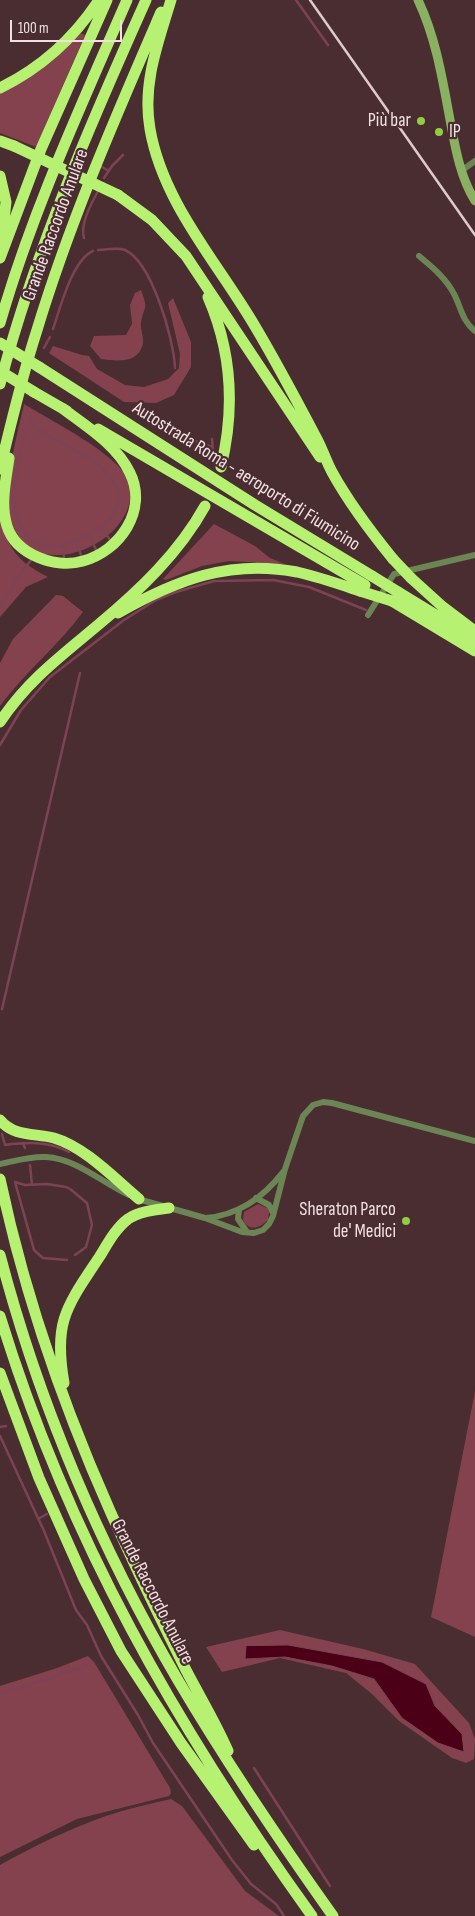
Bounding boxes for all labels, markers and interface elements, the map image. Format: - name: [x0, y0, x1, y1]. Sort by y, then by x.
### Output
- scale bar: [12, 10, 125, 42]
- text: 100 m: [18, 19, 49, 38]
- place label: Più bar: [368, 110, 411, 132]
- marker: Più bar: [415, 115, 427, 127]
- place label: IP: [449, 121, 461, 143]
- marker: IP: [433, 126, 445, 138]
- street label: Grande Raccordo Anulare: [18, 146, 94, 304]
- street label: Autostrada Roma - aeroporto di Fiumicino: [128, 397, 364, 557]
- place label: Sheraton Parco de' Medici: [299, 1199, 396, 1243]
- marker: Sheraton Parco de' Medici: [400, 1215, 412, 1227]
- street label: Grande Raccordo Anulare: [106, 1516, 198, 1668]

